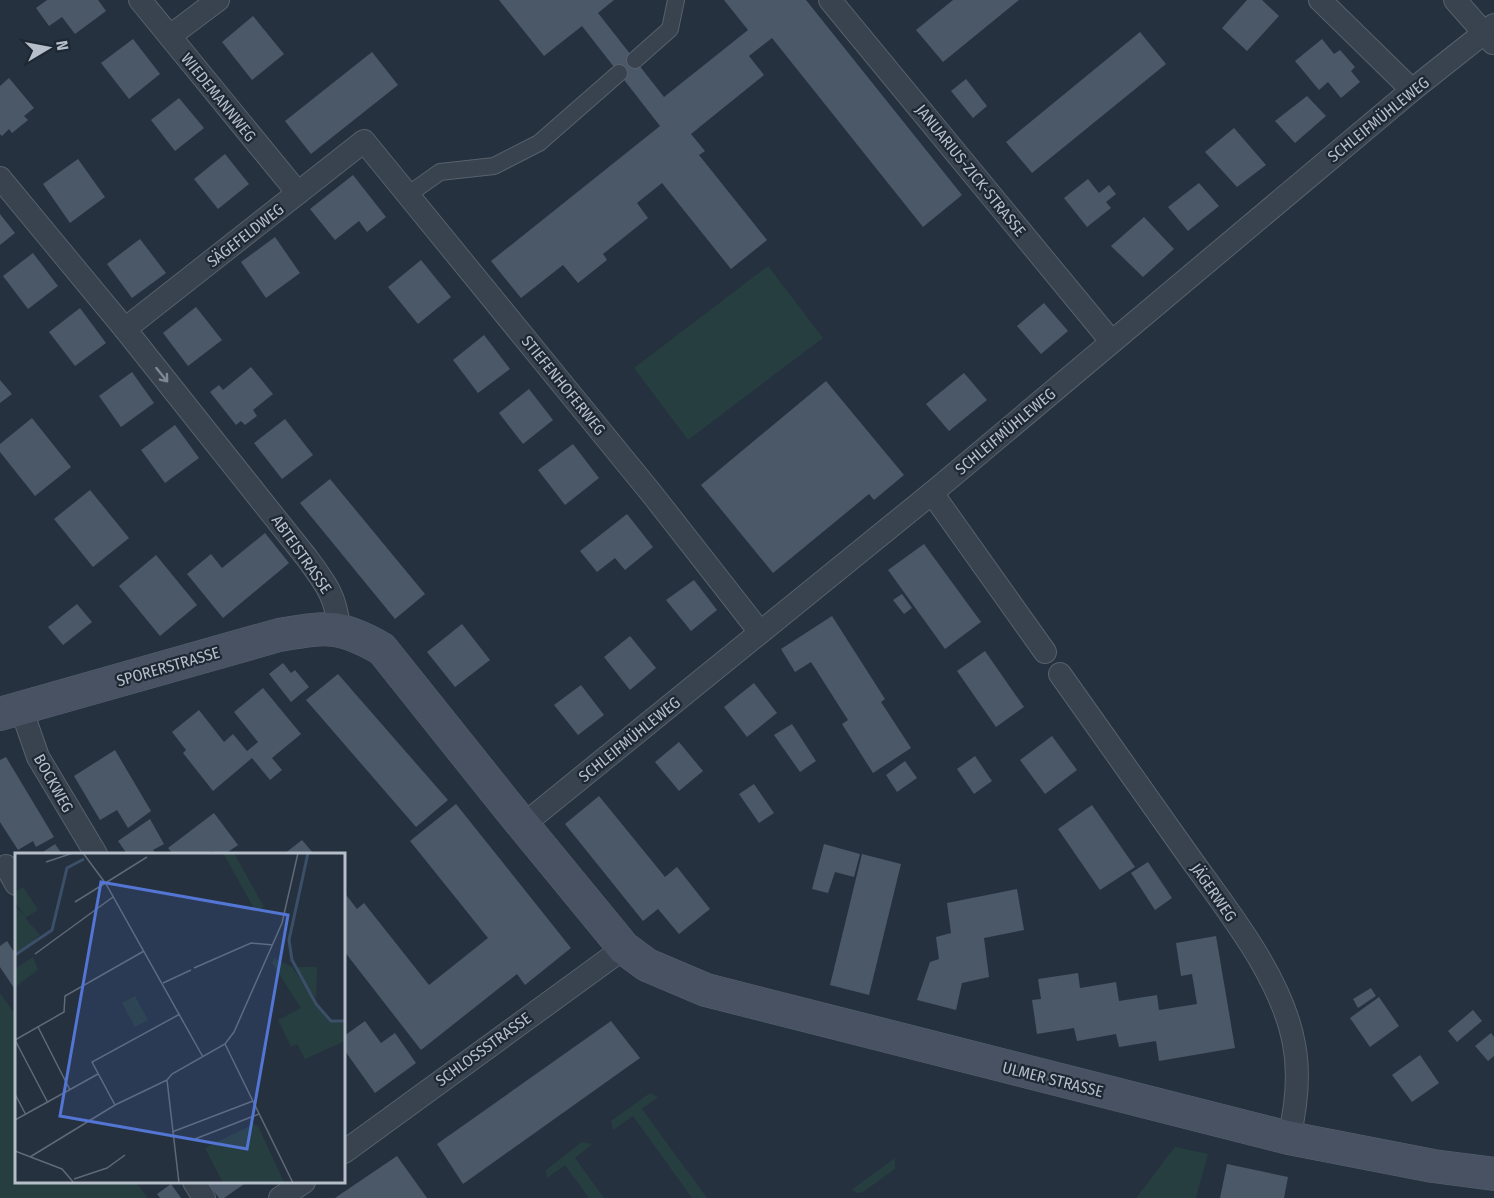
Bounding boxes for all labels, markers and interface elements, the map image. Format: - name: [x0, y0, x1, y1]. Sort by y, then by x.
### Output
- north arrow: [18, 18, 78, 78]
- text: N: [52, 39, 72, 52]
- street label: WIEDEMANNWEG: [177, 49, 260, 145]
- street label: SCHLEIFMÜHLEWEG: [1324, 73, 1433, 166]
- street label: JANUARIUS-ZICK-STRASSE: [912, 101, 1030, 240]
- street label: SÄGEFELDWEG: [203, 200, 287, 271]
- street label: STIEFENHOFERWEG: [518, 332, 609, 439]
- one-way arrow: [155, 366, 168, 382]
- street label: SCHLEIFMÜHLEWEG: [951, 384, 1059, 479]
- street label: ABTEISTRASSE: [268, 511, 336, 597]
- street label: SPORERSTRASSE: [114, 643, 222, 690]
- street label: SCHLEIFMÜHLEWEG: [575, 693, 684, 786]
- street label: BOCKWEG: [30, 751, 77, 816]
- inset map: [15, 853, 345, 1183]
- street label: JÄGERWEG: [1187, 860, 1240, 925]
- street label: SCHLOSSSTRASSE: [432, 1009, 535, 1090]
- street label: ULMER STRASSE: [1001, 1058, 1105, 1101]

